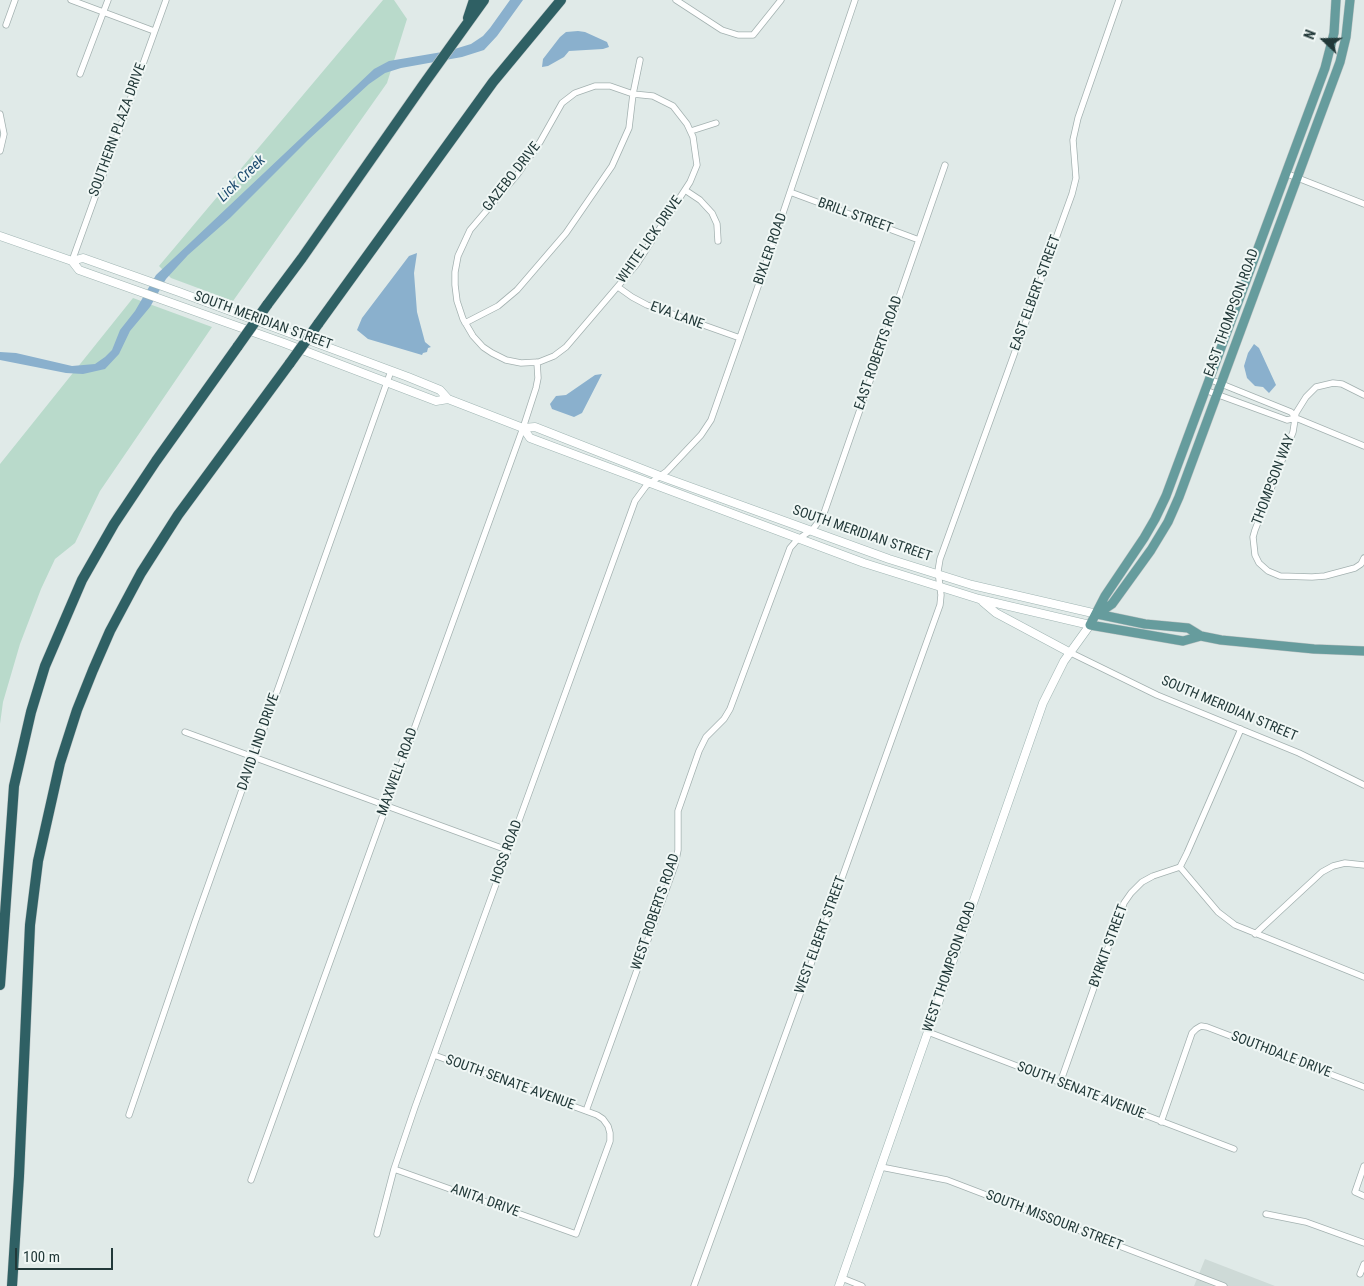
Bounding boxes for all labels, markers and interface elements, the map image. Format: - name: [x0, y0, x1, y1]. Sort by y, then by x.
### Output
- north arrow: [1299, 15, 1349, 65]
- text: N: [1301, 28, 1319, 42]
- street label: SOUTHERN PLAZA DRIVE: [86, 61, 150, 199]
- street label: GAZEBO DRIVE: [480, 139, 544, 215]
- water label: Lick Creek: [214, 152, 270, 206]
- street label: WHITE LICK DRIVE: [614, 193, 686, 287]
- street label: BRILL STREET: [815, 195, 895, 237]
- street label: BIXLER ROAD: [751, 211, 791, 287]
- street label: EAST ELBERT STREET: [1007, 233, 1065, 353]
- street label: EAST THOMPSON ROAD: [1201, 247, 1263, 379]
- street label: SOUTH MERIDIAN STREET: [191, 288, 335, 354]
- street label: EAST ROBERTS ROAD: [852, 294, 906, 412]
- street label: EVA LANE: [648, 299, 706, 333]
- street label: THOMPSON WAY: [1249, 432, 1299, 528]
- street label: SOUTH MERIDIAN STREET: [790, 502, 934, 566]
- street label: SOUTH MERIDIAN STREET: [1158, 673, 1300, 745]
- street label: DAVID LIND DRIVE: [235, 691, 283, 793]
- street label: MAXWELL ROAD: [374, 726, 422, 818]
- street label: HOSS ROAD: [488, 818, 526, 886]
- street label: WEST ROBERTS ROAD: [628, 852, 684, 972]
- street label: WEST ELBERT STREET: [792, 874, 850, 996]
- street label: WEST THOMPSON ROAD: [920, 899, 980, 1035]
- street label: BYRKIT STREET: [1086, 902, 1132, 990]
- street label: SOUTHDALE DRIVE: [1229, 1028, 1333, 1082]
- street label: SOUTH SENATE AVENUE: [443, 1052, 577, 1114]
- street label: SOUTH SENATE AVENUE: [1014, 1059, 1148, 1123]
- street label: ANITA DRIVE: [448, 1181, 522, 1221]
- street label: SOUTH MISSOURI STREET: [983, 1187, 1125, 1255]
- scale bar: [18, 1238, 115, 1270]
- text: 100 m: [23, 1248, 60, 1266]

